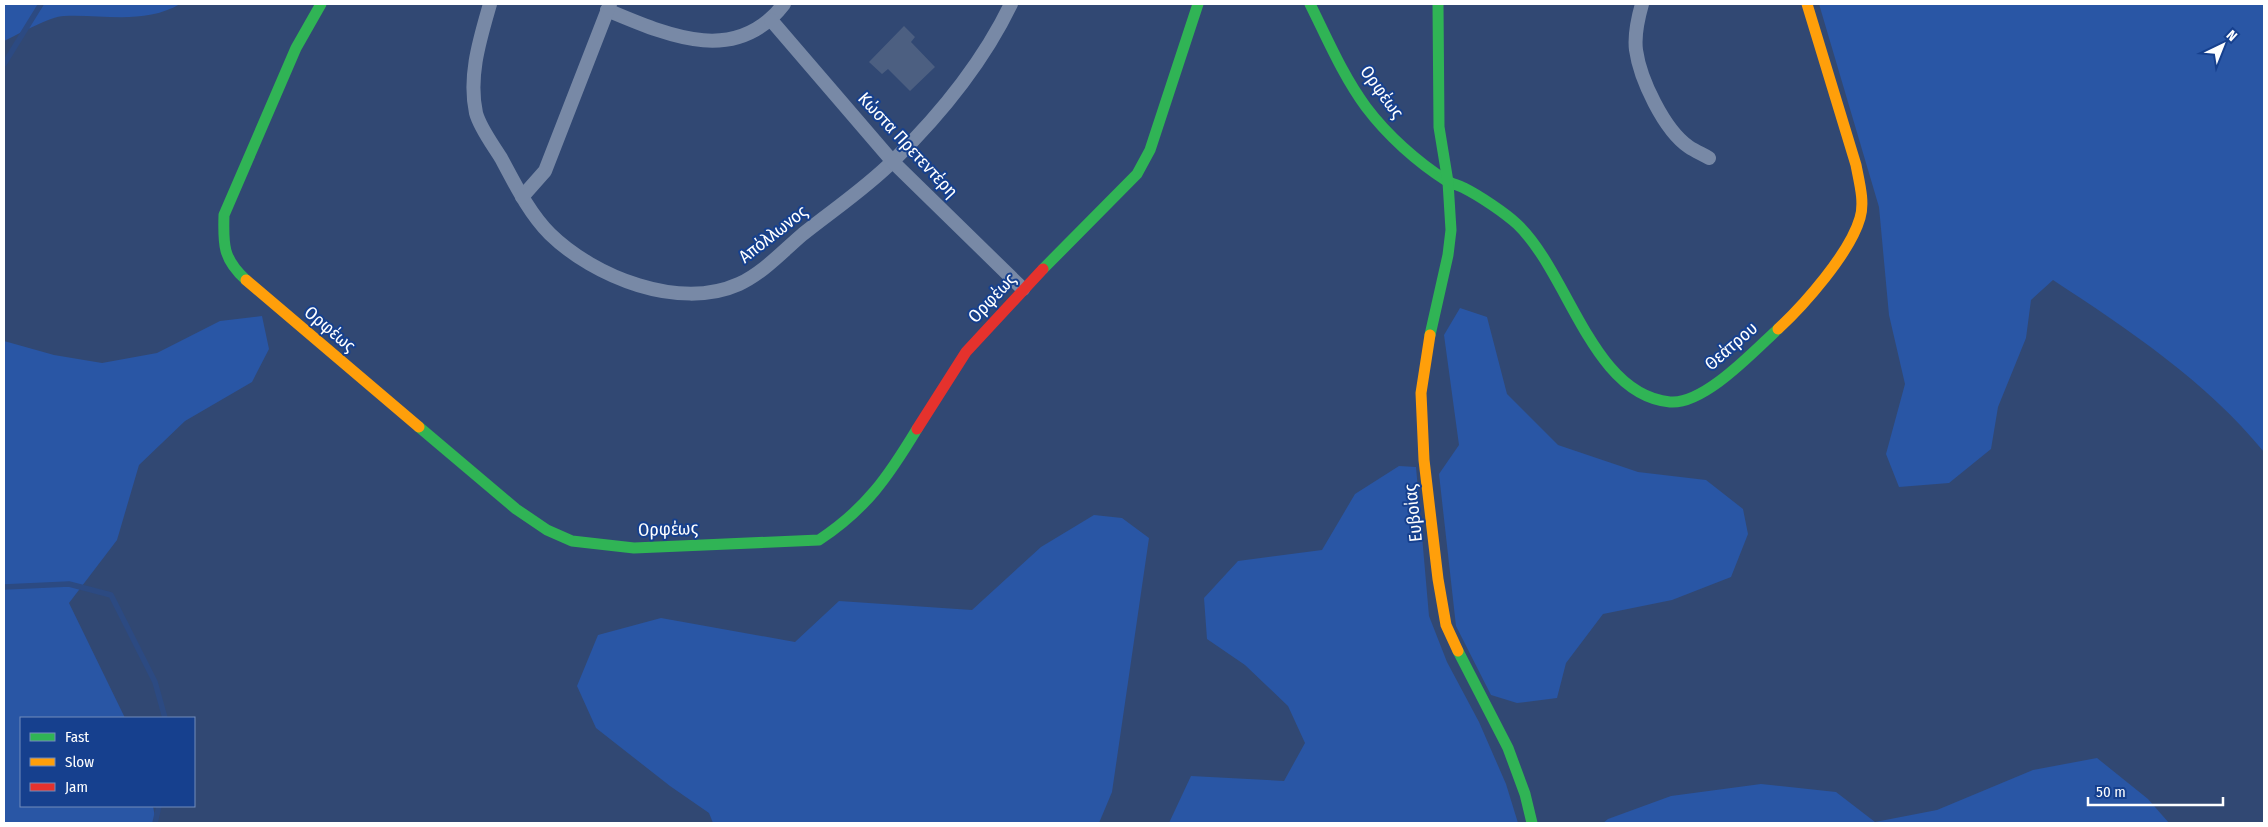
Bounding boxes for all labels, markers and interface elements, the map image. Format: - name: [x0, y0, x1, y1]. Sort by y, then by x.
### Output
- north arrow: [2198, 20, 2248, 70]
- text: N: [2223, 27, 2240, 45]
- street label: Ορφέως: [1355, 61, 1409, 123]
- street label: Κώστα Πρετεντέρη: [853, 88, 963, 202]
- street label: Απόλλωνος: [734, 200, 812, 268]
- street label: Ορφέως: [963, 268, 1021, 327]
- street label: Ορφέως: [300, 301, 360, 357]
- street label: Θεάτρου: [1700, 317, 1762, 375]
- street label: Ευβοίας: [1399, 483, 1427, 543]
- street label: Ορφέως: [638, 517, 699, 541]
- legend: [20, 717, 195, 807]
- text: Fast: [65, 728, 89, 746]
- text: Slow: [65, 753, 94, 771]
- scale bar: [2088, 774, 2223, 806]
- text: Jam: [65, 778, 88, 796]
- text: 50 m: [2096, 783, 2126, 801]

